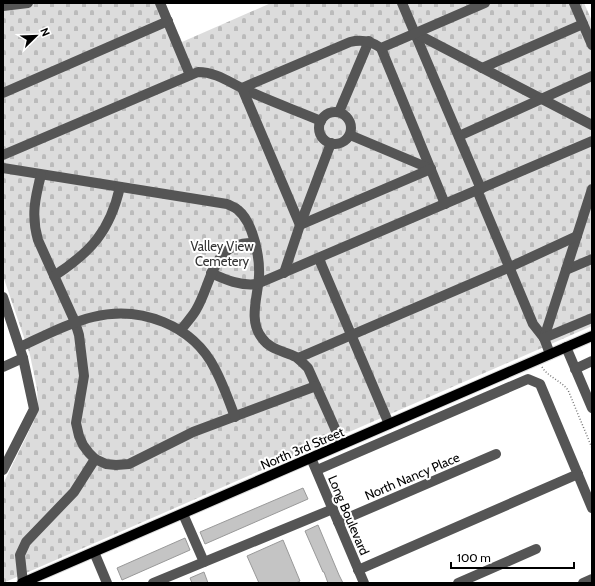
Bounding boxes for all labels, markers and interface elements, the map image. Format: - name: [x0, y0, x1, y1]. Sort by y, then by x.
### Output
- north arrow: [16, 16, 56, 56]
- text: N: [37, 26, 53, 38]
- park label: Valley View Cemetery: [190, 238, 254, 269]
- street label: North 3rd Street: [258, 423, 347, 473]
- street label: North Nancy Place: [362, 449, 462, 503]
- street label: Long Boulevard: [325, 473, 373, 557]
- scale bar: [451, 544, 574, 570]
- text: 100 m: [457, 550, 491, 565]

